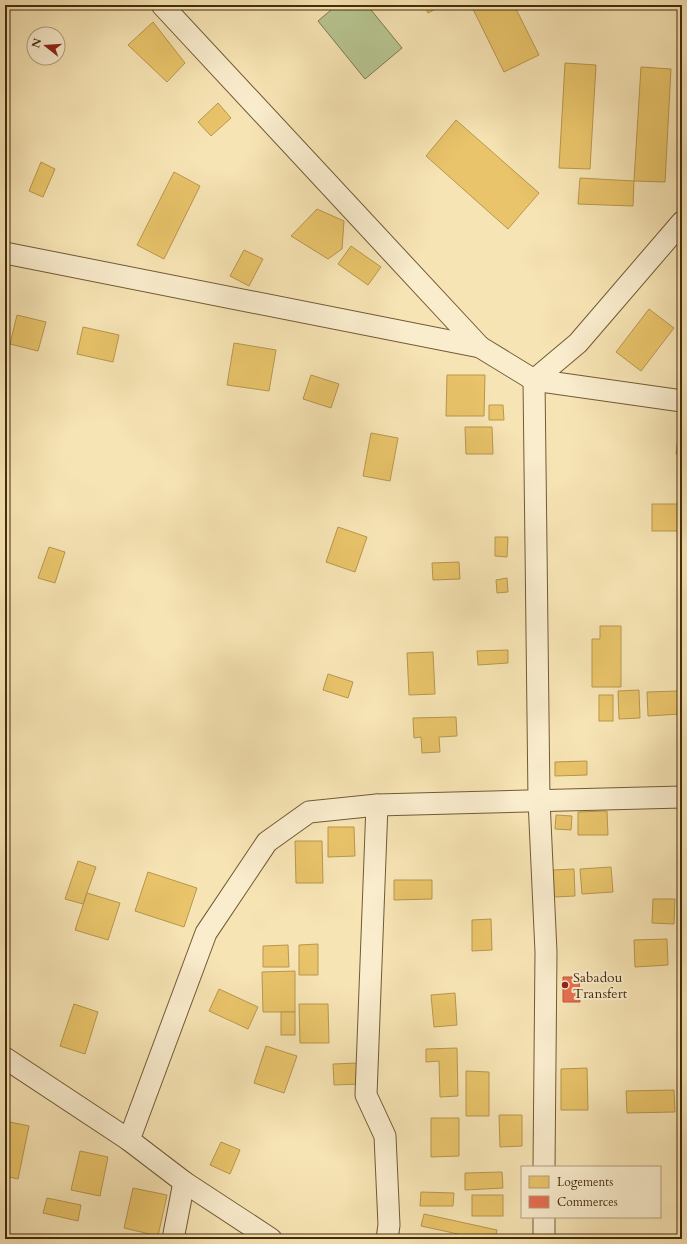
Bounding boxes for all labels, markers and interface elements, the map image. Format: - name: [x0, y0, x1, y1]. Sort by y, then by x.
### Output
- north arrow: [26, 26, 66, 66]
- text: N: [28, 36, 46, 50]
- place label: Sabadou Transfert: [573, 968, 628, 1003]
- marker: Sabadou Transfert: [560, 980, 570, 990]
- legend: [521, 1166, 661, 1218]
- text: Logements: [557, 1174, 613, 1190]
- text: Commerces: [557, 1194, 618, 1210]

